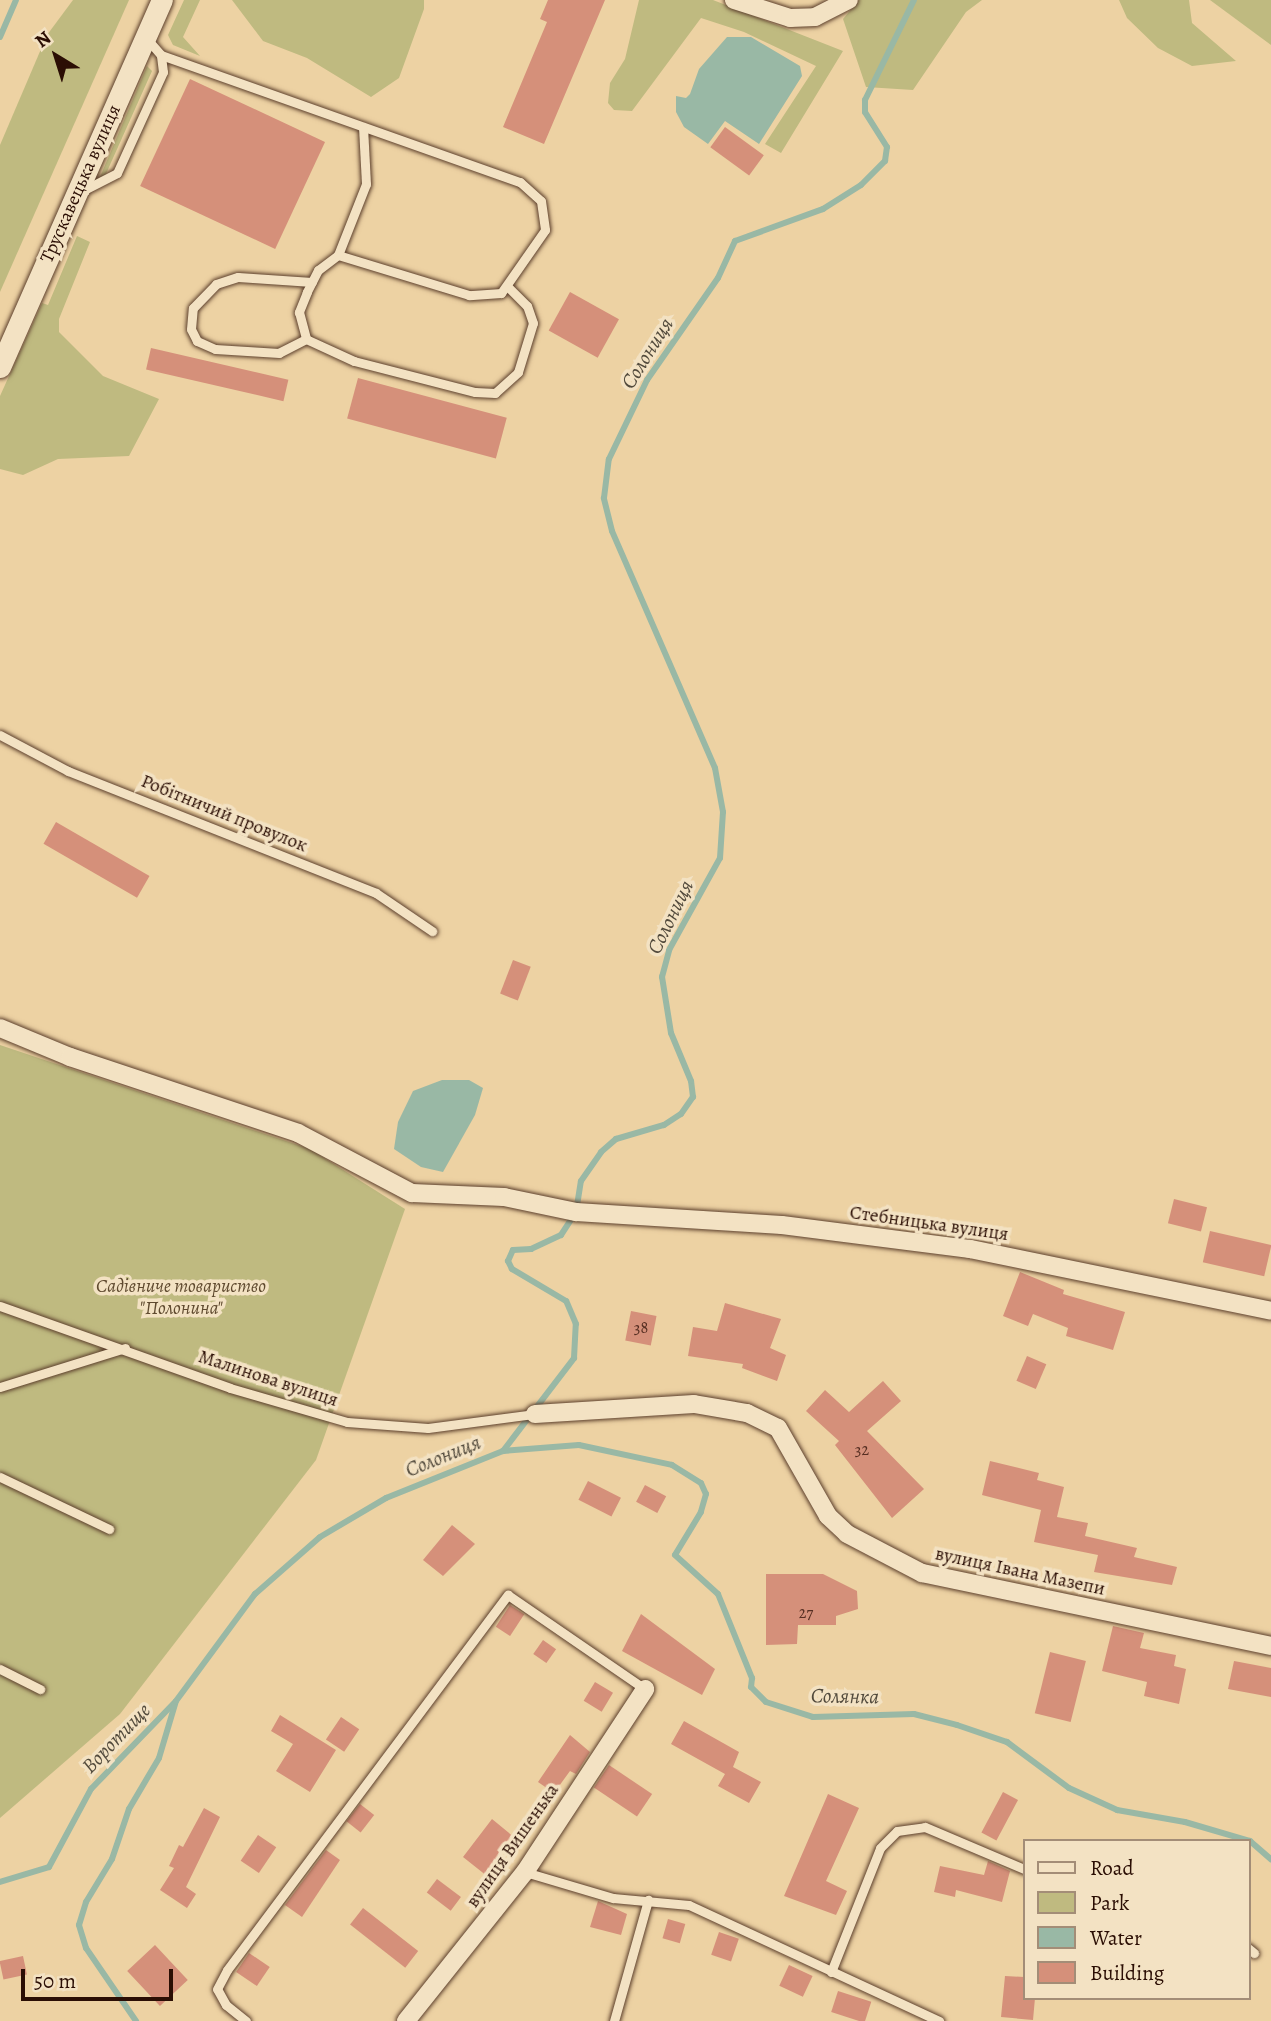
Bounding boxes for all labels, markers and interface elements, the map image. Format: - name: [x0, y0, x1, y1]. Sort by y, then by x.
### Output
- north arrow: [21, 21, 91, 91]
- text: N: [30, 25, 57, 54]
- street label: Трускавецька вулиця: [36, 101, 126, 267]
- water label: Солониця: [615, 313, 679, 393]
- street label: Робітничий провулок: [138, 770, 310, 858]
- water label: Солониця: [641, 876, 699, 958]
- street label: Стебницька вулиця: [848, 1202, 1010, 1246]
- park label: Садівниче товариство "Полонина": [96, 1276, 266, 1320]
- house number: 38: [634, 1318, 648, 1338]
- street label: Малинова вулиця: [195, 1346, 341, 1412]
- water label: Солониця: [402, 1430, 484, 1482]
- house number: 32: [855, 1440, 869, 1460]
- street label: вулиця Івана Мазепи: [933, 1543, 1107, 1601]
- house number: 27: [799, 1603, 813, 1623]
- water label: Солянка: [811, 1683, 879, 1709]
- water label: Воротище: [76, 1698, 156, 1778]
- street label: вулиця Вишенька: [462, 1780, 564, 1912]
- legend: [1023, 1839, 1250, 2000]
- text: Road: [1090, 1854, 1134, 1882]
- text: Park: [1090, 1889, 1129, 1917]
- text: Water: [1090, 1924, 1142, 1952]
- scale bar: [24, 1954, 177, 1998]
- text: Building: [1090, 1959, 1164, 1987]
- text: 50 m: [34, 1967, 76, 1995]

